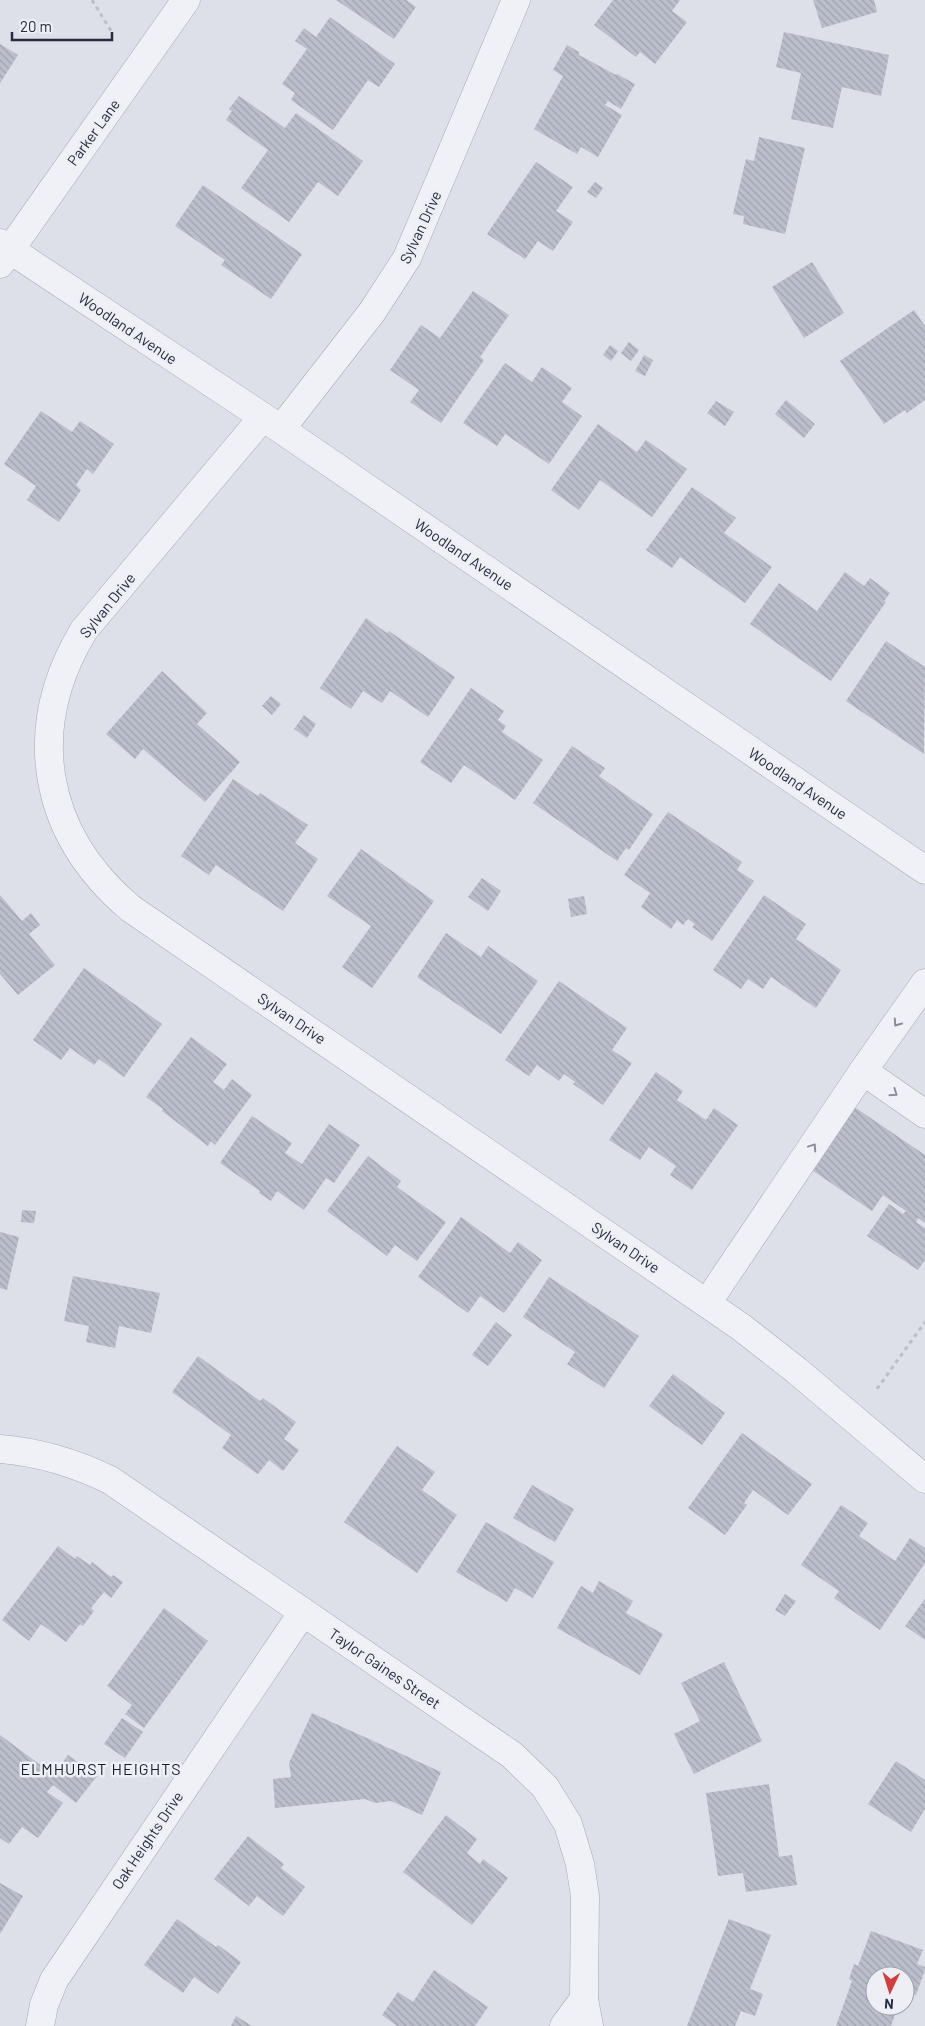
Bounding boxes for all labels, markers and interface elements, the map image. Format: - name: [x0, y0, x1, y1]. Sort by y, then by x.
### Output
- scale bar: [12, 10, 112, 42]
- text: 20 m: [20, 17, 52, 35]
- street label: Parker Lane: [63, 95, 123, 169]
- street label: Sylvan Drive: [395, 188, 445, 266]
- street label: Woodland Avenue: [75, 288, 181, 368]
- street label: Woodland Avenue: [411, 514, 517, 594]
- street label: Sylvan Drive: [75, 569, 139, 641]
- street label: Woodland Avenue: [745, 743, 851, 823]
- street label: Sylvan Drive: [255, 989, 329, 1047]
- one-way arrow: [894, 1017, 903, 1027]
- one-way arrow: [888, 1087, 898, 1096]
- one-way arrow: [807, 1143, 816, 1152]
- street label: Sylvan Drive: [589, 1218, 663, 1276]
- street label: Taylor Gaines Street: [326, 1624, 444, 1712]
- district label: ELMHURST HEIGHTS: [20, 1759, 182, 1778]
- street label: Oak Heights Drive: [108, 1788, 186, 1892]
- north arrow: [865, 1966, 915, 2016]
- text: N: [884, 1996, 894, 2013]

